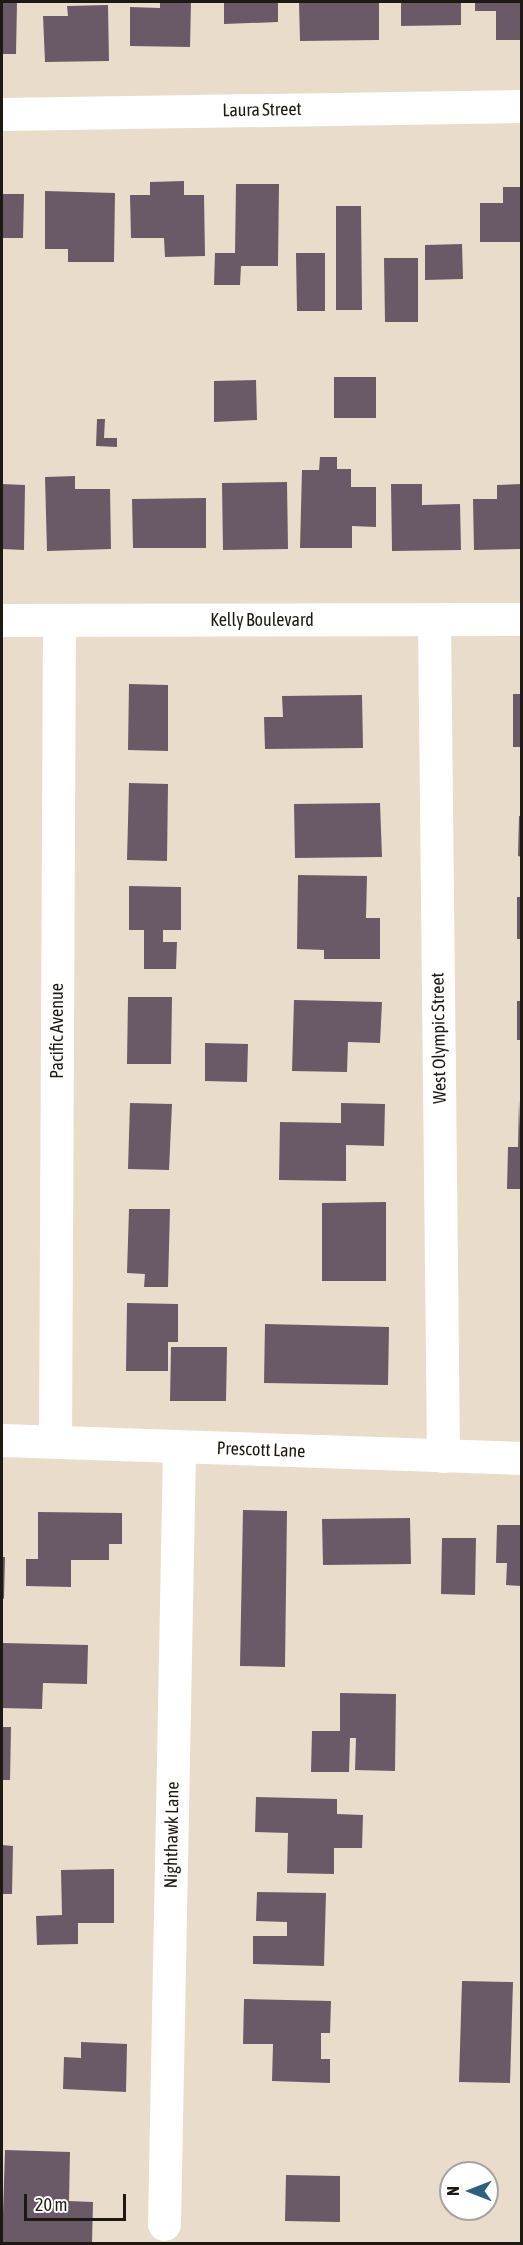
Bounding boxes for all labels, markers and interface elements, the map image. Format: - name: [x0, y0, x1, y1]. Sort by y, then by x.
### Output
- street label: Laura Street: [222, 99, 302, 121]
- street label: Kelly Boulevard: [210, 609, 314, 631]
- street label: West Olympic Street: [427, 972, 451, 1104]
- street label: Pacific Avenue: [46, 983, 68, 1079]
- street label: Prescott Lane: [216, 1438, 306, 1462]
- street label: Nighthawk Lane: [160, 1781, 184, 1889]
- north arrow: [439, 2161, 499, 2221]
- scale bar: [27, 2182, 129, 2220]
- text: N: [444, 2186, 462, 2196]
- text: 20 m: [35, 2194, 67, 2215]

